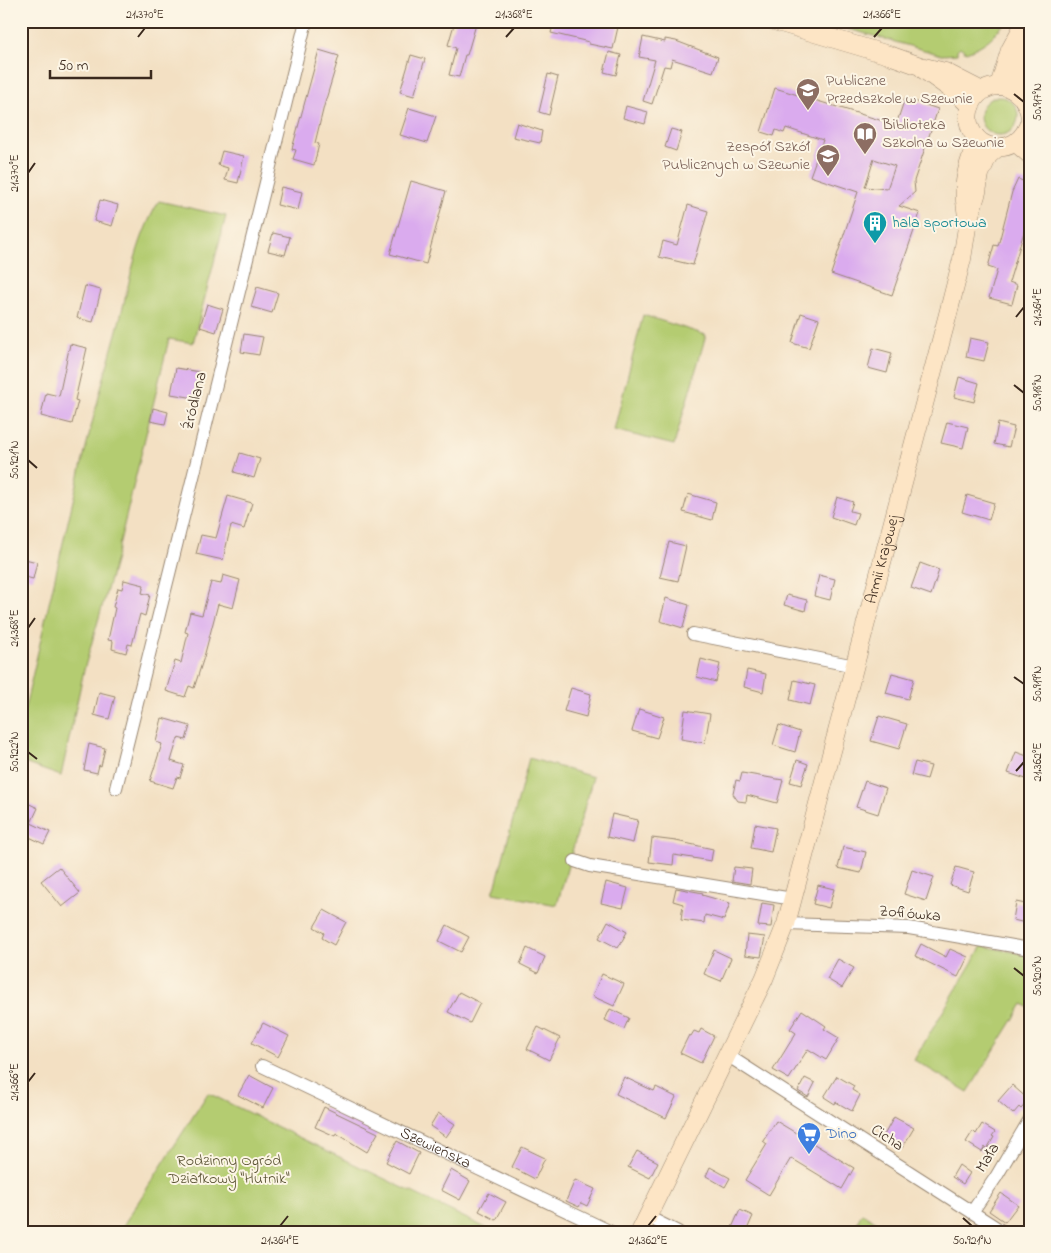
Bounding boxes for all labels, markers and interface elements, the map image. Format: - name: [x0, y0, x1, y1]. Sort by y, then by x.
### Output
- text: 21.370°E: [126, 6, 164, 24]
- text: 21.368°E: [495, 6, 533, 24]
- text: 21.366°E: [863, 6, 901, 24]
- scale bar: [50, 48, 151, 80]
- text: 50 m: [58, 55, 89, 77]
- place label: Publiczne Przedszkole w Szewnie: [826, 69, 974, 111]
- school or university icon: Publiczne Przedszkole w Szewnie: [795, 77, 821, 111]
- text: 50.917°N: [1029, 83, 1047, 121]
- place label: Biblioteka Szkolna w Szewnie: [881, 113, 1005, 155]
- library icon: Biblioteka Szkolna w Szewnie: [852, 121, 878, 155]
- place label: Zespół Szkół Publicznych w Szewnie: [662, 135, 811, 177]
- school or university icon: Zespół Szkół Publicznych w Szewnie: [815, 143, 841, 177]
- text: 21.370°E: [6, 154, 24, 192]
- building icon: hala sportowa: [862, 210, 888, 244]
- place label: hala sportowa: [892, 211, 987, 235]
- text: 21.364°E: [1029, 288, 1047, 326]
- street label: Źródlana: [176, 369, 214, 433]
- text: 50.918°N: [1029, 374, 1047, 412]
- text: 50.921°N: [6, 440, 24, 480]
- street label: Armii Krajowej: [860, 512, 906, 607]
- text: 21.368°E: [6, 609, 24, 647]
- text: 50.919°N: [1029, 666, 1047, 702]
- text: 50.922°N: [6, 731, 24, 773]
- text: 21.362°E: [1029, 743, 1047, 781]
- street label: Zofiówka: [878, 899, 942, 929]
- text: 50.920°N: [1029, 956, 1047, 996]
- text: 21.366°E: [6, 1063, 24, 1101]
- street label: Cicha: [866, 1118, 908, 1158]
- street label: Szewieńska: [396, 1121, 475, 1176]
- supermarket icon: Dino: [796, 1121, 822, 1155]
- place label: Dino: [825, 1122, 857, 1146]
- street label: Mała: [970, 1139, 1006, 1177]
- park label: Rodzinny Ogród Działkowy "Hutnik": [167, 1149, 290, 1191]
- text: 21.364°E: [261, 1232, 299, 1250]
- text: 21.362°E: [629, 1232, 667, 1250]
- text: 50.921°N: [952, 1232, 992, 1250]

